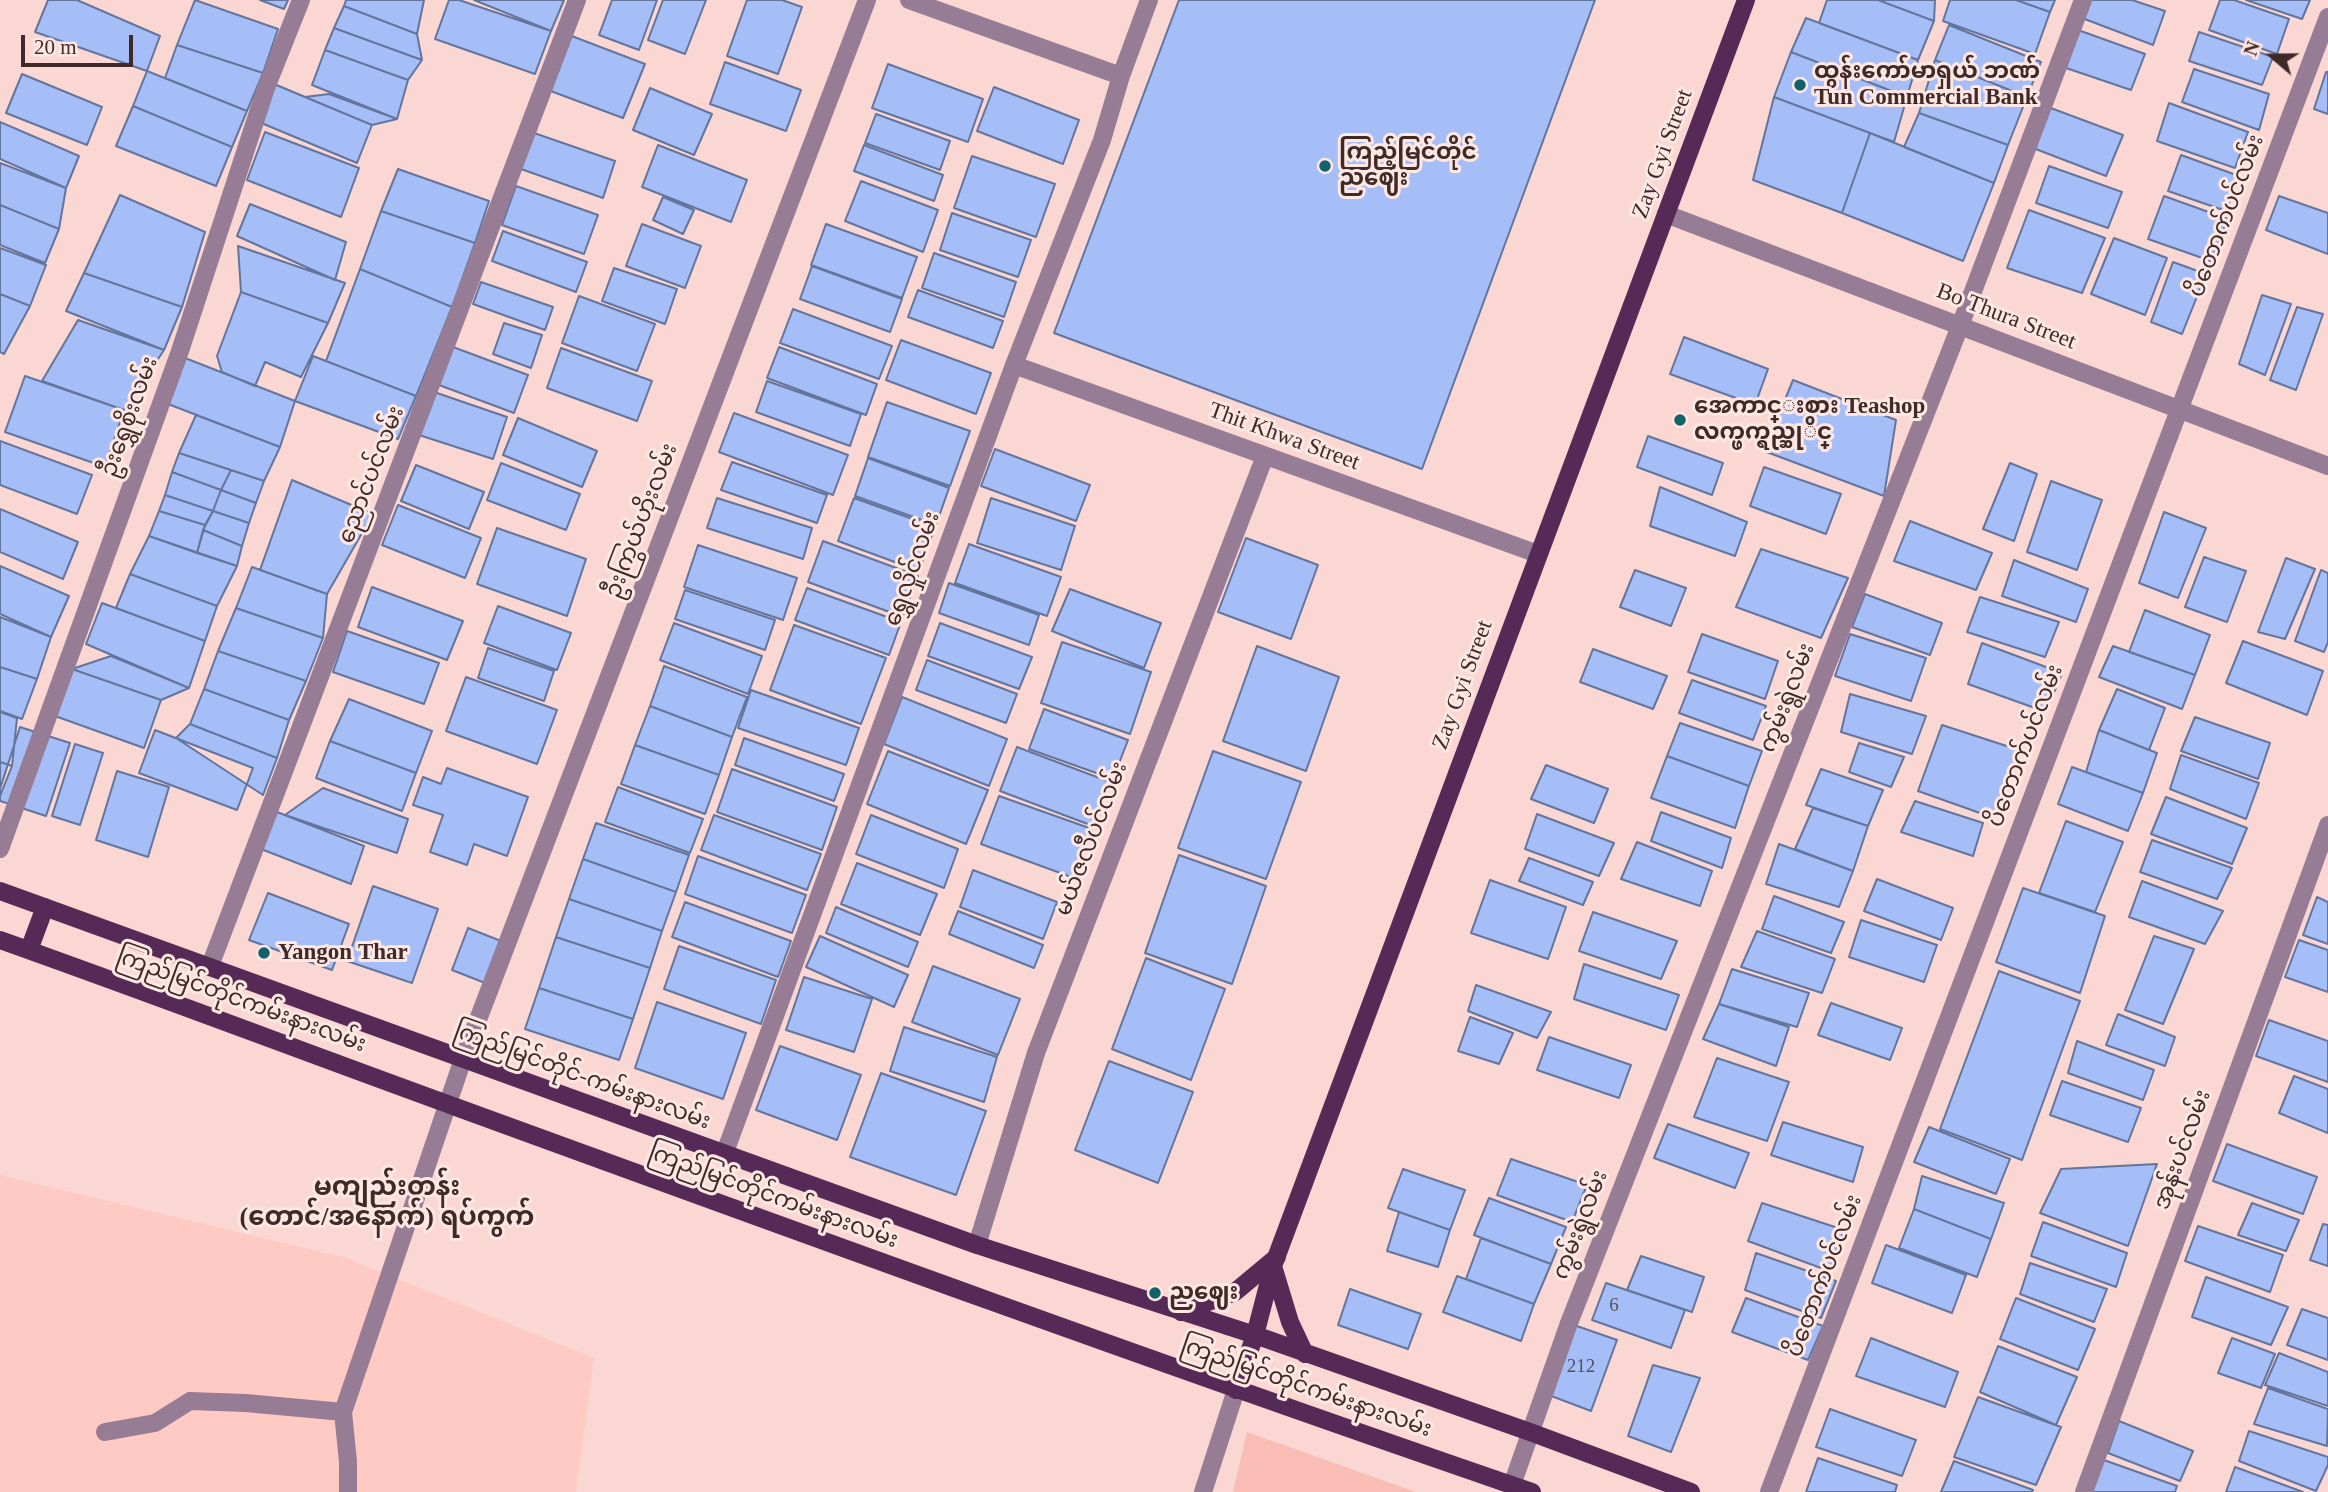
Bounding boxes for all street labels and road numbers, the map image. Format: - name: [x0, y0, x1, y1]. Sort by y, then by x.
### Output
- street label: Zay Gyi Street: [1627, 86, 1699, 222]
- street label: ပိတောက်ပင်လမ်း: [2183, 131, 2271, 301]
- street label: Bo Thura Street: [1932, 278, 2080, 356]
- street label: ဦးရွှေစိုးလမ်း: [95, 353, 165, 481]
- street label: Thit Khwa Street: [1205, 397, 1363, 477]
- street label: ညောင်ပင်လမ်း: [333, 402, 411, 548]
- street label: ဦးကြွယ်ဟိုးလမ်း: [600, 440, 684, 602]
- street label: ရွှေလှိုင်လမ်း: [879, 508, 947, 630]
- street label: Zay Gyi Street: [1427, 617, 1499, 753]
- street label: ကွမ်းရွဲလမ်း: [1755, 640, 1821, 756]
- street label: ပိတောက်ပင်လမ်း: [1982, 661, 2070, 831]
- street label: မယ်ဇလီပင်လမ်း: [1050, 758, 1134, 920]
- street label: ကြည်မြင်တိုင်ကမ်းနားလမ်း: [112, 943, 370, 1059]
- street label: ကြည်မြင်တိုင်-ကမ်းနားလမ်း: [450, 1018, 714, 1136]
- street label: အုန်းပင်လမ်း: [2149, 1086, 2217, 1214]
- street label: ကြည်မြင်တိုင်ကမ်းနားလမ်း: [644, 1139, 902, 1255]
- street label: ကွမ်းရွဲလမ်း: [1548, 1167, 1614, 1283]
- street label: ပိတောက်ပင်လမ်း: [1781, 1191, 1869, 1361]
- street label: ကြည်မြင်တိုင်ကမ်းနားလမ်း: [1177, 1332, 1435, 1444]

